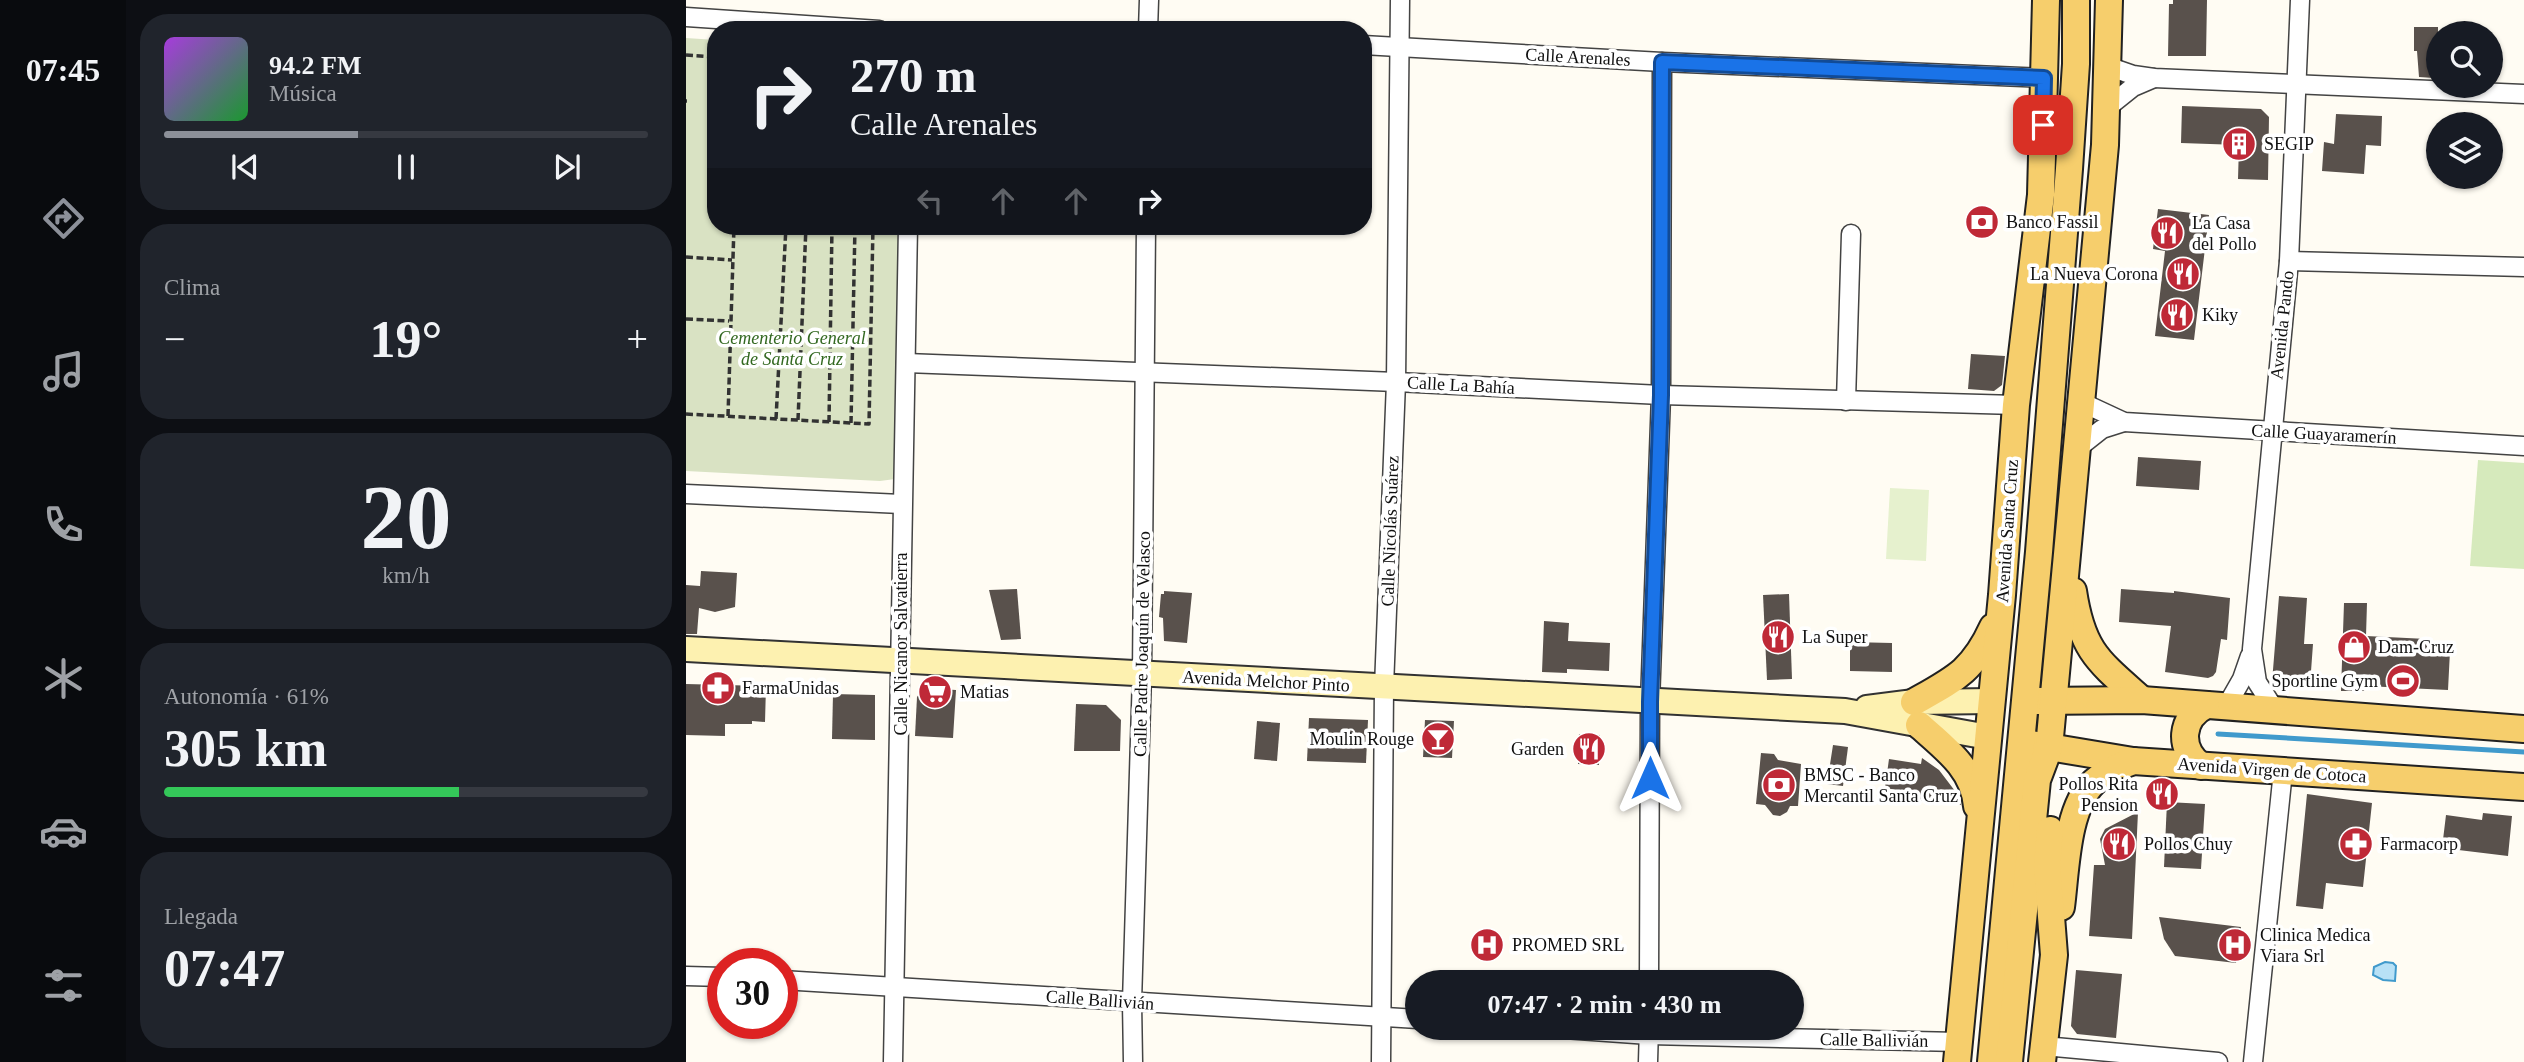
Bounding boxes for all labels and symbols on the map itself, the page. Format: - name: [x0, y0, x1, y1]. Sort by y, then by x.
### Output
- street label: Calle Arenales: [1525, 44, 1631, 70]
- pin: [2013, 95, 2073, 155]
- building icon: SEGIP: [2220, 125, 2258, 163]
- place label: SEGIP: [2264, 134, 2314, 154]
- bank icon: Banco Fassil: [1963, 203, 2001, 241]
- place label: Banco Fassil: [2006, 212, 2099, 232]
- place label: La Casa del Pollo: [2192, 213, 2257, 254]
- restaurant icon: La Casa del Pollo: [2148, 214, 2186, 252]
- restaurant icon: La Nueva Corona: [2164, 255, 2202, 293]
- place label: La Nueva Corona: [2030, 264, 2158, 284]
- street label: Avenida Pando: [2266, 270, 2298, 380]
- restaurant icon: Kiky: [2158, 296, 2196, 334]
- place label: Kiky: [2202, 305, 2238, 325]
- park label: Cementerio General de Santa Cruz: [718, 328, 866, 369]
- street label: Calle La Bahía: [1407, 372, 1515, 398]
- street label: Calle Guayaramerín: [2251, 420, 2397, 448]
- street label: Calle Nicolás Suárez: [1377, 455, 1403, 607]
- street label: Avenida Santa Cruz: [1992, 459, 2022, 603]
- street label: Calle Padre Joaquín de Velasco: [1130, 531, 1154, 757]
- street label: Calle Nicanor Salvatierra: [891, 553, 911, 735]
- restaurant icon: La Super: [1759, 618, 1797, 656]
- place label: La Super: [1802, 627, 1867, 647]
- shop icon: Dam-Cruz: [2335, 628, 2373, 666]
- place label: Dam-Cruz: [2378, 637, 2454, 657]
- sports icon: Sportline Gym: [2384, 662, 2422, 700]
- street label: Avenida Melchor Pinto: [1182, 667, 1350, 695]
- pharmacy icon: FarmaUnidas: [699, 669, 737, 707]
- place label: Sportline Gym: [2272, 671, 2378, 691]
- supermarket icon: Matias: [916, 673, 954, 711]
- place label: FarmaUnidas: [742, 678, 839, 698]
- place label: Matias: [960, 682, 1009, 702]
- bar icon: Moulin Rouge: [1419, 720, 1457, 758]
- place label: Moulin Rouge: [1309, 729, 1414, 749]
- restaurant icon: Garden: [1570, 730, 1608, 768]
- place label: Garden: [1511, 739, 1564, 759]
- position arrow: [1613, 741, 1687, 815]
- street label: Avenida Virgen de Cotoca: [2177, 753, 2367, 787]
- place label: BMSC - Banco Mercantil Santa Cruz: [1804, 765, 1958, 806]
- bank icon: BMSC - Banco Mercantil Santa Cruz: [1760, 766, 1798, 804]
- place label: Pollos Rita Pension: [2058, 774, 2138, 815]
- restaurant icon: Pollos Rita Pension: [2143, 775, 2181, 813]
- restaurant icon: Pollos Chuy: [2100, 825, 2138, 863]
- pharmacy icon: Farmacorp: [2337, 825, 2375, 863]
- place label: Pollos Chuy: [2144, 834, 2233, 854]
- place label: Farmacorp: [2380, 834, 2458, 854]
- place label: Clinica Medica Viara Srl: [2260, 925, 2370, 966]
- hospital icon: PROMED SRL: [1468, 926, 1506, 964]
- hospital icon: Clinica Medica Viara Srl: [2216, 926, 2254, 964]
- place label: PROMED SRL: [1512, 935, 1625, 955]
- speed limit sign: 30: [707, 948, 798, 1039]
- street label: Calle Ballivián: [1045, 986, 1155, 1014]
- street label: Calle Ballivián: [1820, 1029, 1928, 1051]

